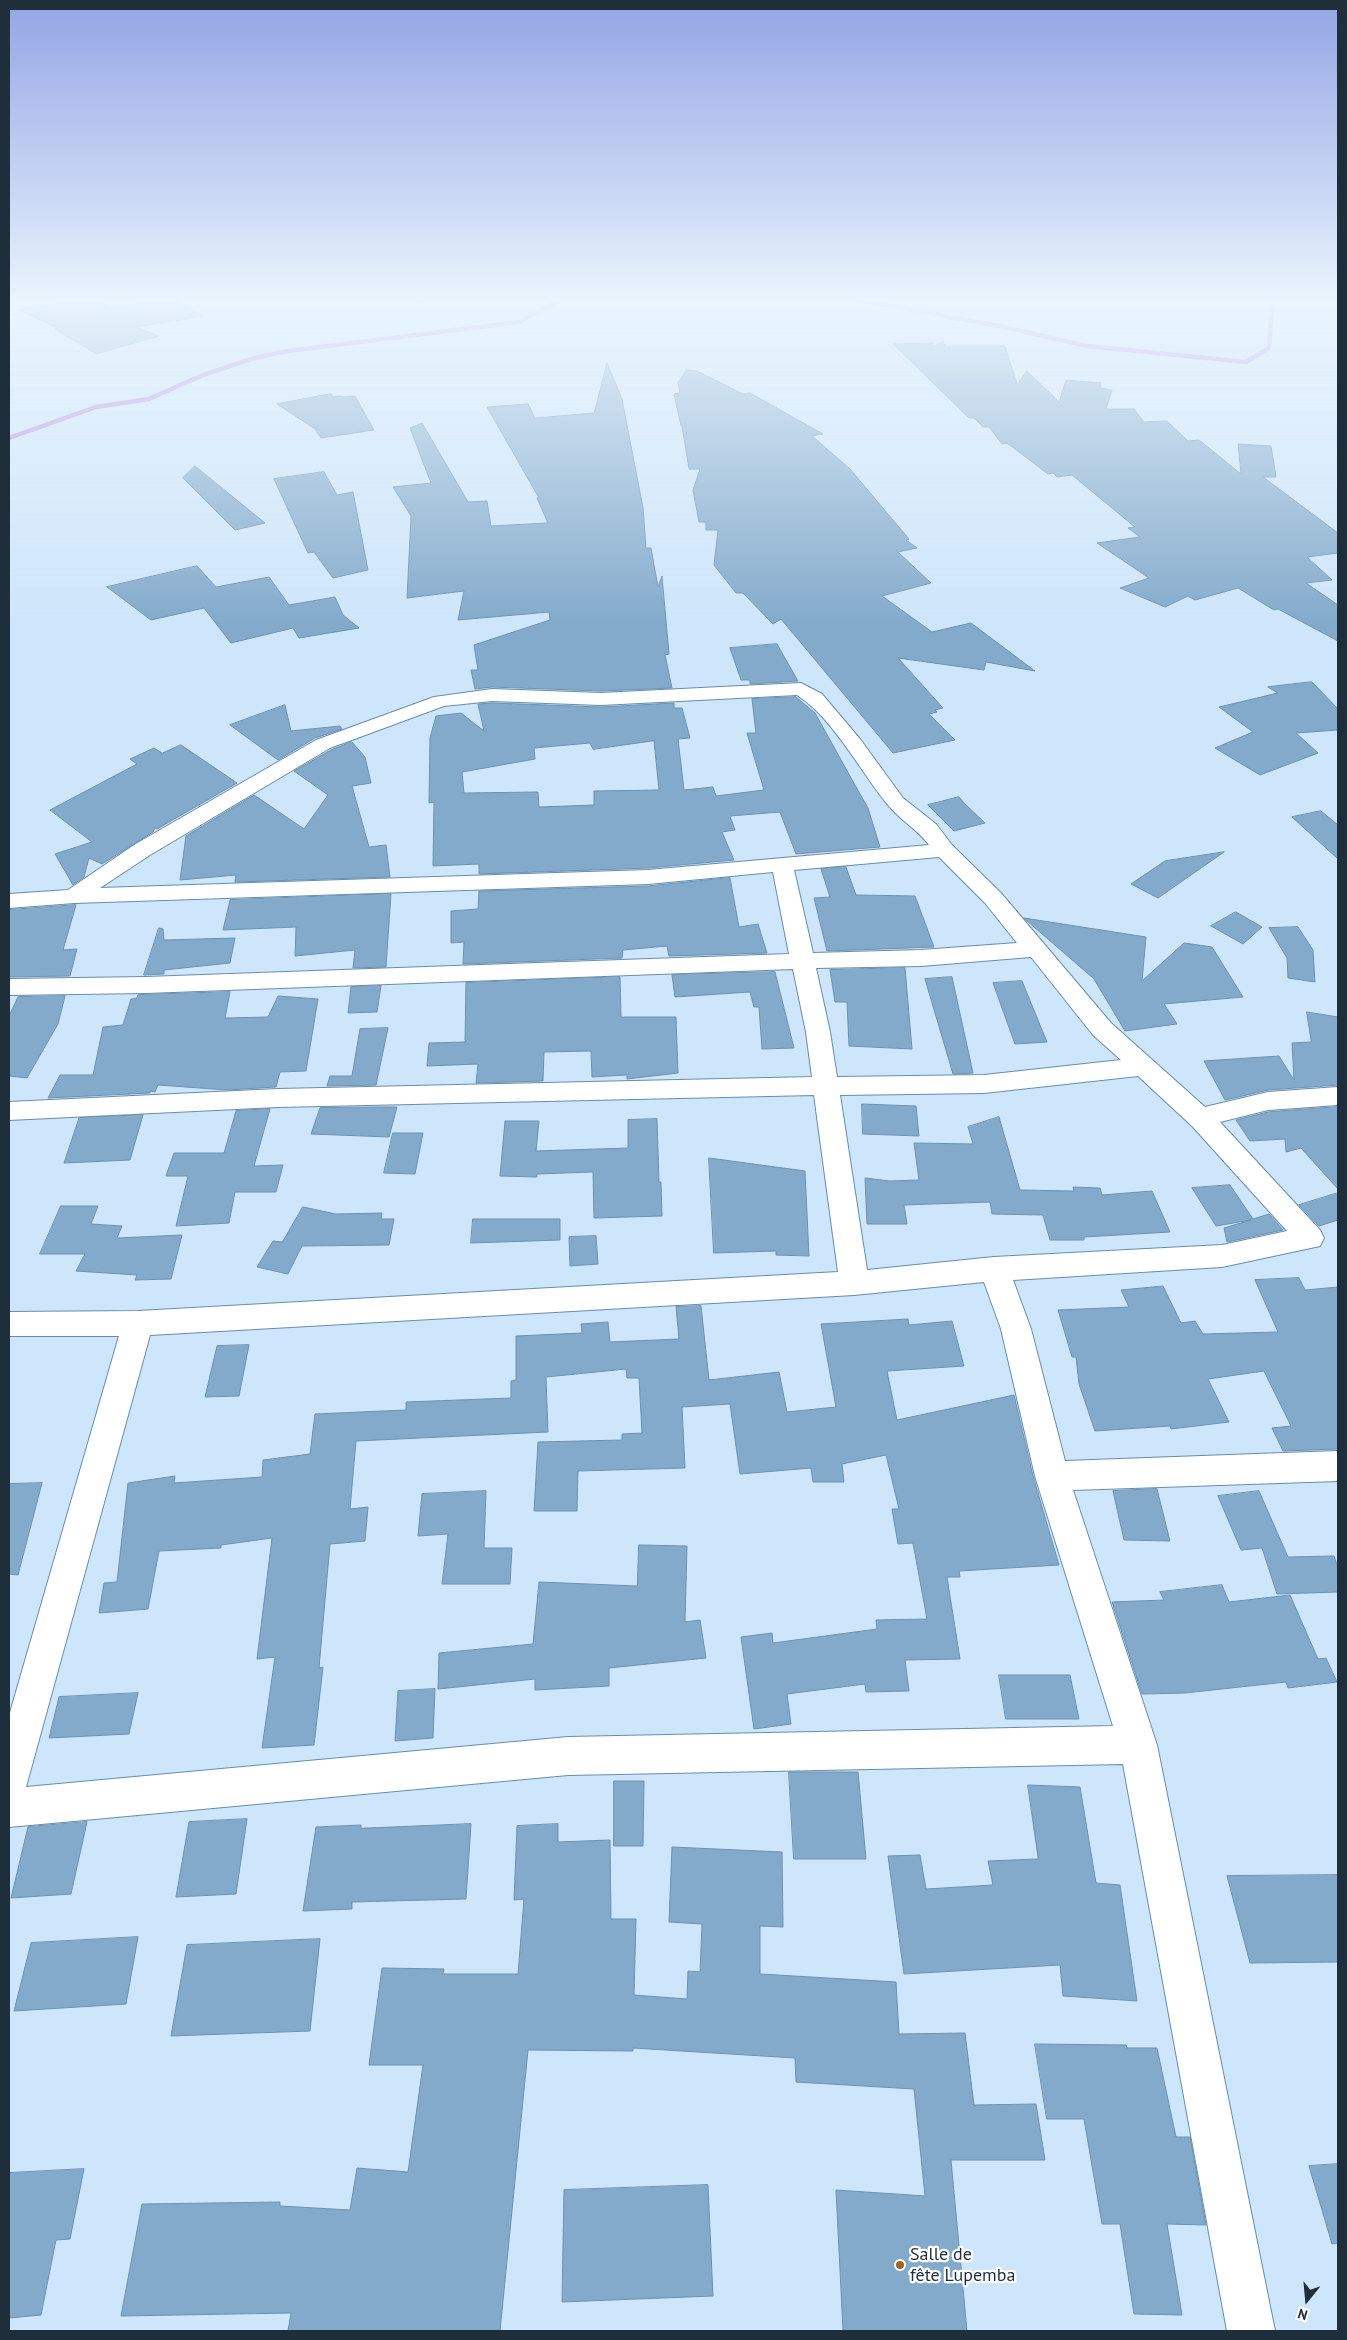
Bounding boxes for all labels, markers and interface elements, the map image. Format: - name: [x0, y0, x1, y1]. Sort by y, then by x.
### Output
- place label: Salle de fête Lupemba: [910, 2244, 1015, 2286]
- marker: Salle de fête Lupemba: [894, 2259, 906, 2271]
- north arrow: [1282, 2275, 1332, 2325]
- text: N: [1296, 2304, 1310, 2324]

